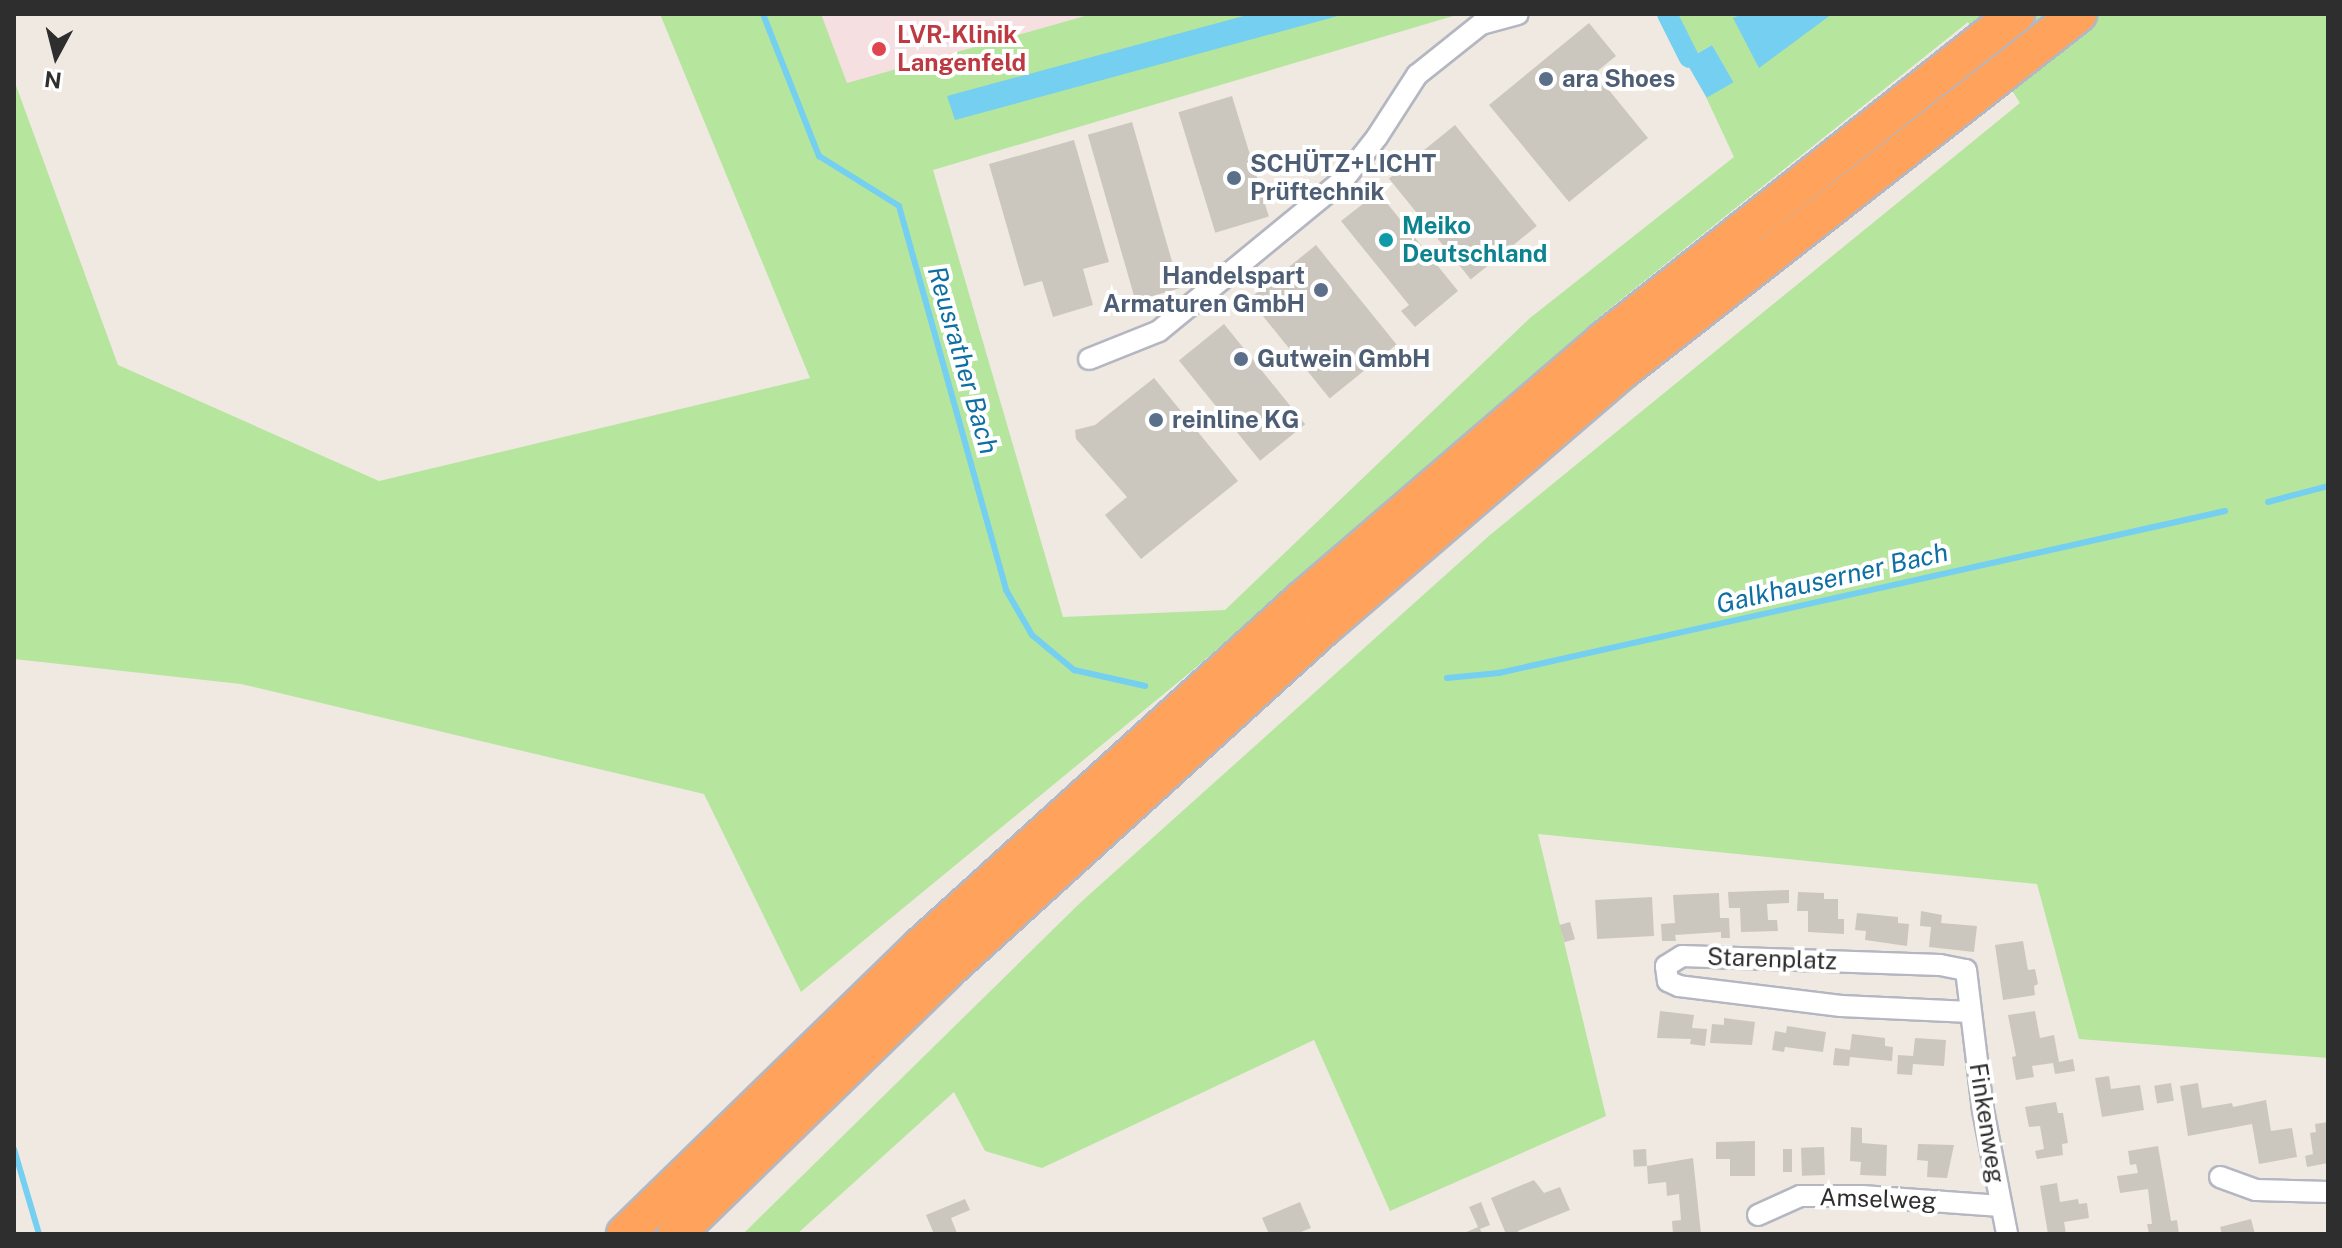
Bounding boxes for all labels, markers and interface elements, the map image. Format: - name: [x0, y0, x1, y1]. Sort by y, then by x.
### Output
- north arrow: [16, 16, 96, 96]
- place label: LVR-Klinik Langenfeld: [897, 21, 1026, 77]
- marker: LVR-Klinik Langenfeld: [868, 38, 890, 60]
- place label: ara Shoes: [1562, 65, 1675, 93]
- text: N: [43, 66, 63, 94]
- marker: ara Shoes: [1537, 70, 1555, 88]
- place label: SCHÜTZ+LICHT Prüftechnik: [1250, 150, 1436, 206]
- marker: SCHÜTZ+LICHT Prüftechnik: [1225, 169, 1243, 187]
- place label: Meiko Deutschland: [1402, 212, 1547, 268]
- marker: Meiko Deutschland: [1377, 231, 1395, 249]
- water label: Reusrather Bach: [921, 262, 1005, 458]
- place label: Handelspart Armaturen GmbH: [1103, 262, 1305, 318]
- marker: Handelspart Armaturen GmbH: [1312, 281, 1330, 299]
- place label: Gutwein GmbH: [1257, 345, 1430, 373]
- marker: Gutwein GmbH: [1232, 350, 1250, 368]
- place label: reinline KG: [1172, 406, 1300, 434]
- marker: reinline KG: [1147, 411, 1165, 429]
- water label: Galkhauserner Bach: [1713, 536, 1951, 620]
- street label: Starenplatz: [1707, 942, 1837, 976]
- street label: Finkenweg: [1963, 1061, 2011, 1185]
- street label: Amselweg: [1819, 1183, 1937, 1215]

